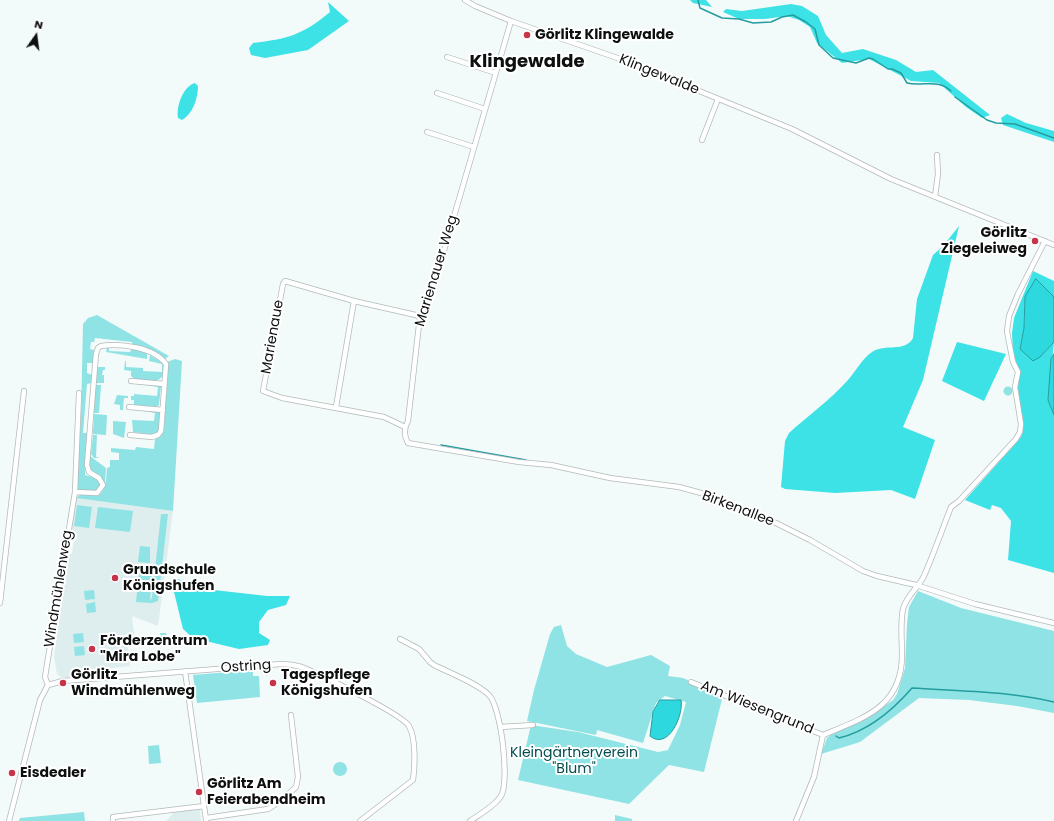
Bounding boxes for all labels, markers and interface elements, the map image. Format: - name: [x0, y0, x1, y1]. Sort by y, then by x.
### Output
- north arrow: [16, 16, 56, 56]
- text: N: [33, 16, 45, 33]
- place label: Görlitz Klingewalde: [535, 27, 674, 43]
- marker: Görlitz Klingewalde: [522, 30, 532, 40]
- district label: Klingewalde: [469, 51, 585, 73]
- street label: Klingewalde: [616, 51, 702, 99]
- street label: Marienauer Weg: [412, 213, 462, 329]
- place label: Görlitz Ziegeleiweg: [941, 225, 1027, 258]
- marker: Görlitz Ziegeleiweg: [1030, 236, 1040, 246]
- street label: Marienaue: [258, 299, 288, 375]
- street label: Birkenallee: [700, 488, 776, 530]
- street label: Windmühlenweg: [41, 529, 77, 649]
- place label: Grundschule Königshufen: [123, 562, 216, 594]
- marker: Grundschule Königshufen: [110, 573, 120, 583]
- place label: Förderzentrum "Mira Lobe": [100, 633, 208, 666]
- marker: Förderzentrum "Mira Lobe": [87, 644, 97, 654]
- street label: Ostring: [220, 657, 272, 677]
- place label: Görlitz Windmühlenweg: [71, 667, 195, 700]
- place label: Tagespflege Königshufen: [281, 667, 373, 700]
- marker: Görlitz Windmühlenweg: [58, 678, 68, 688]
- marker: Tagespflege Königshufen: [268, 678, 278, 688]
- street label: Am Wiesengrund: [698, 678, 816, 738]
- park label: Kleingärtnerverein "Blum": [510, 745, 638, 778]
- place label: Eisdealer: [20, 765, 86, 781]
- marker: Eisdealer: [7, 768, 17, 778]
- place label: Görlitz Am Feierabendheim: [207, 776, 326, 808]
- marker: Görlitz Am Feierabendheim: [194, 787, 204, 797]

